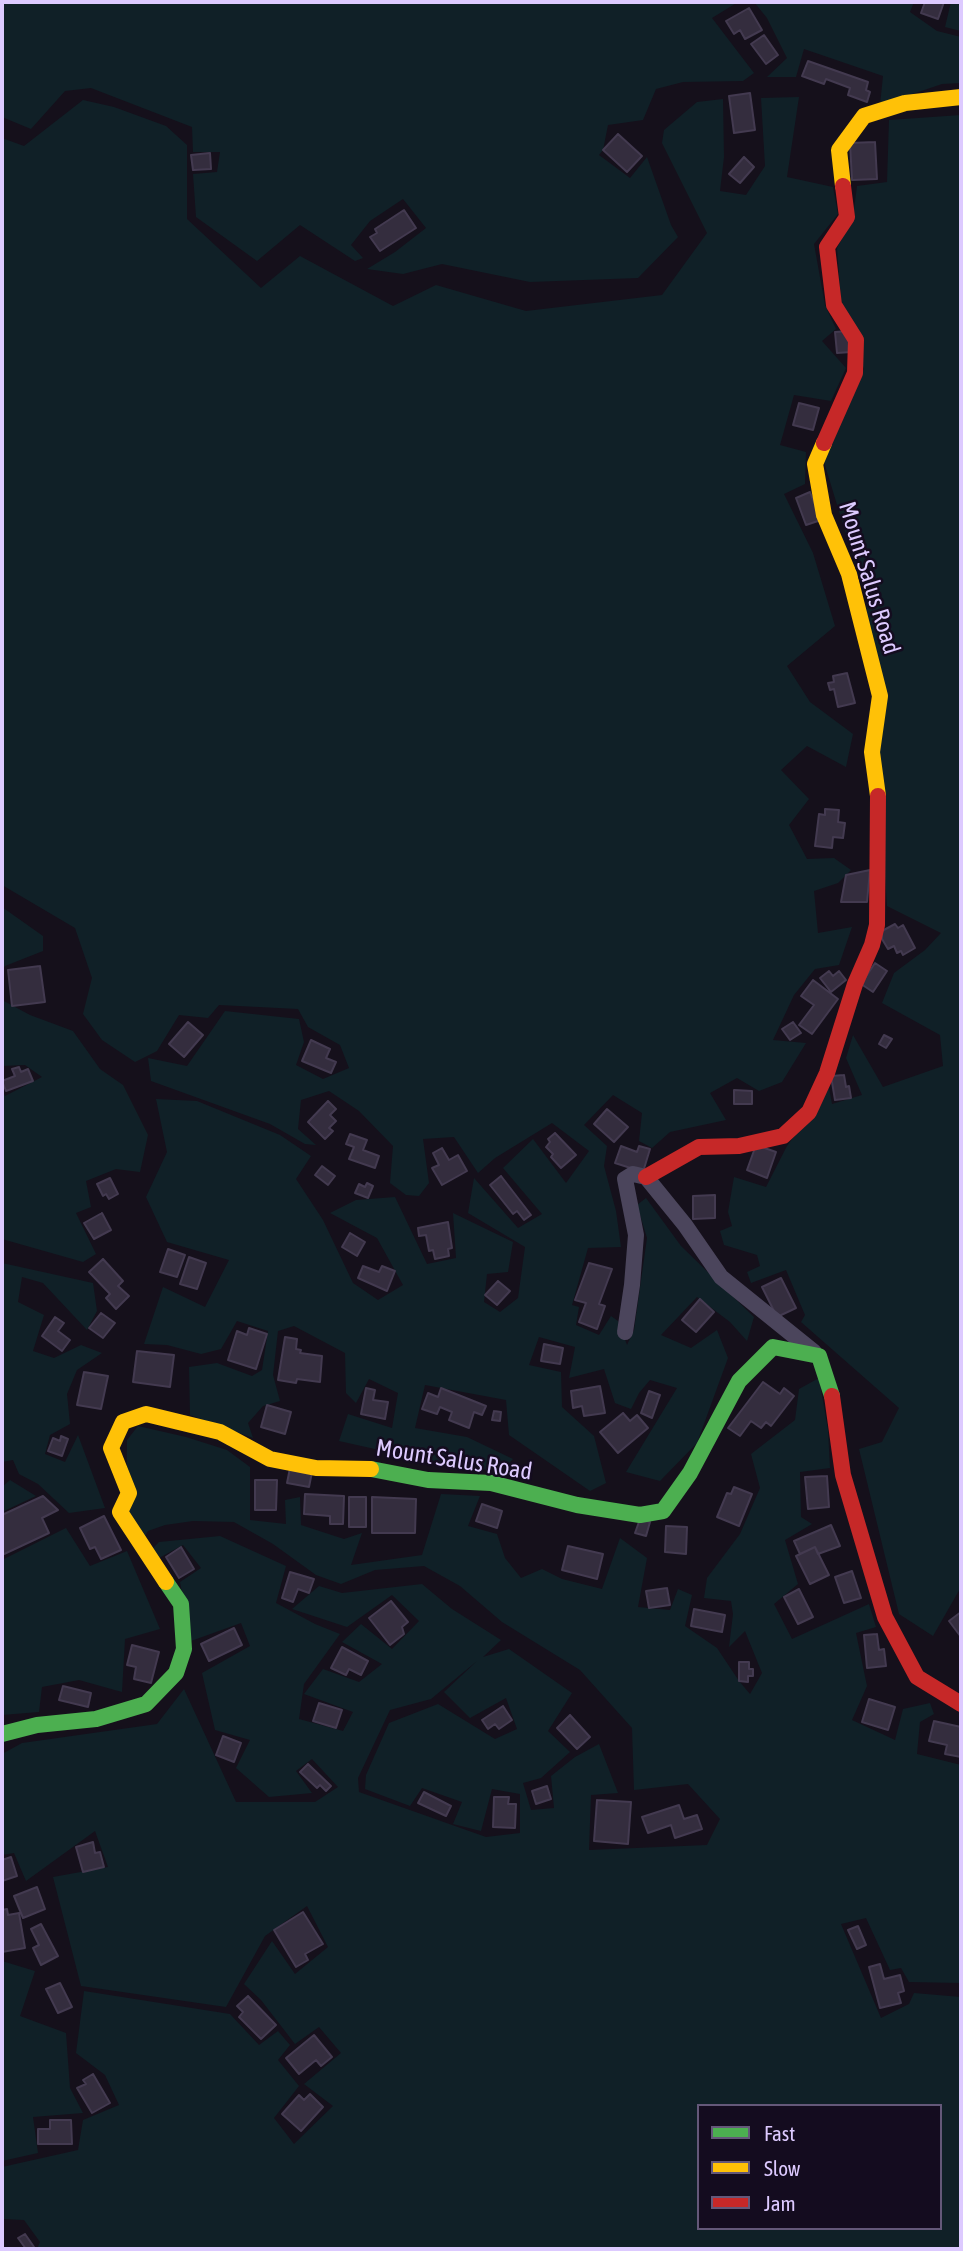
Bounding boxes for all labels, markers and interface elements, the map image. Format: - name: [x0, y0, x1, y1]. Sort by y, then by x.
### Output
- street label: Mount Salus Road: [832, 498, 906, 658]
- street label: Mount Salus Road: [374, 1433, 534, 1487]
- legend: [697, 2104, 942, 2230]
- text: Fast: [764, 2121, 795, 2145]
- text: Slow: [764, 2156, 800, 2180]
- text: Jam: [764, 2191, 796, 2215]

